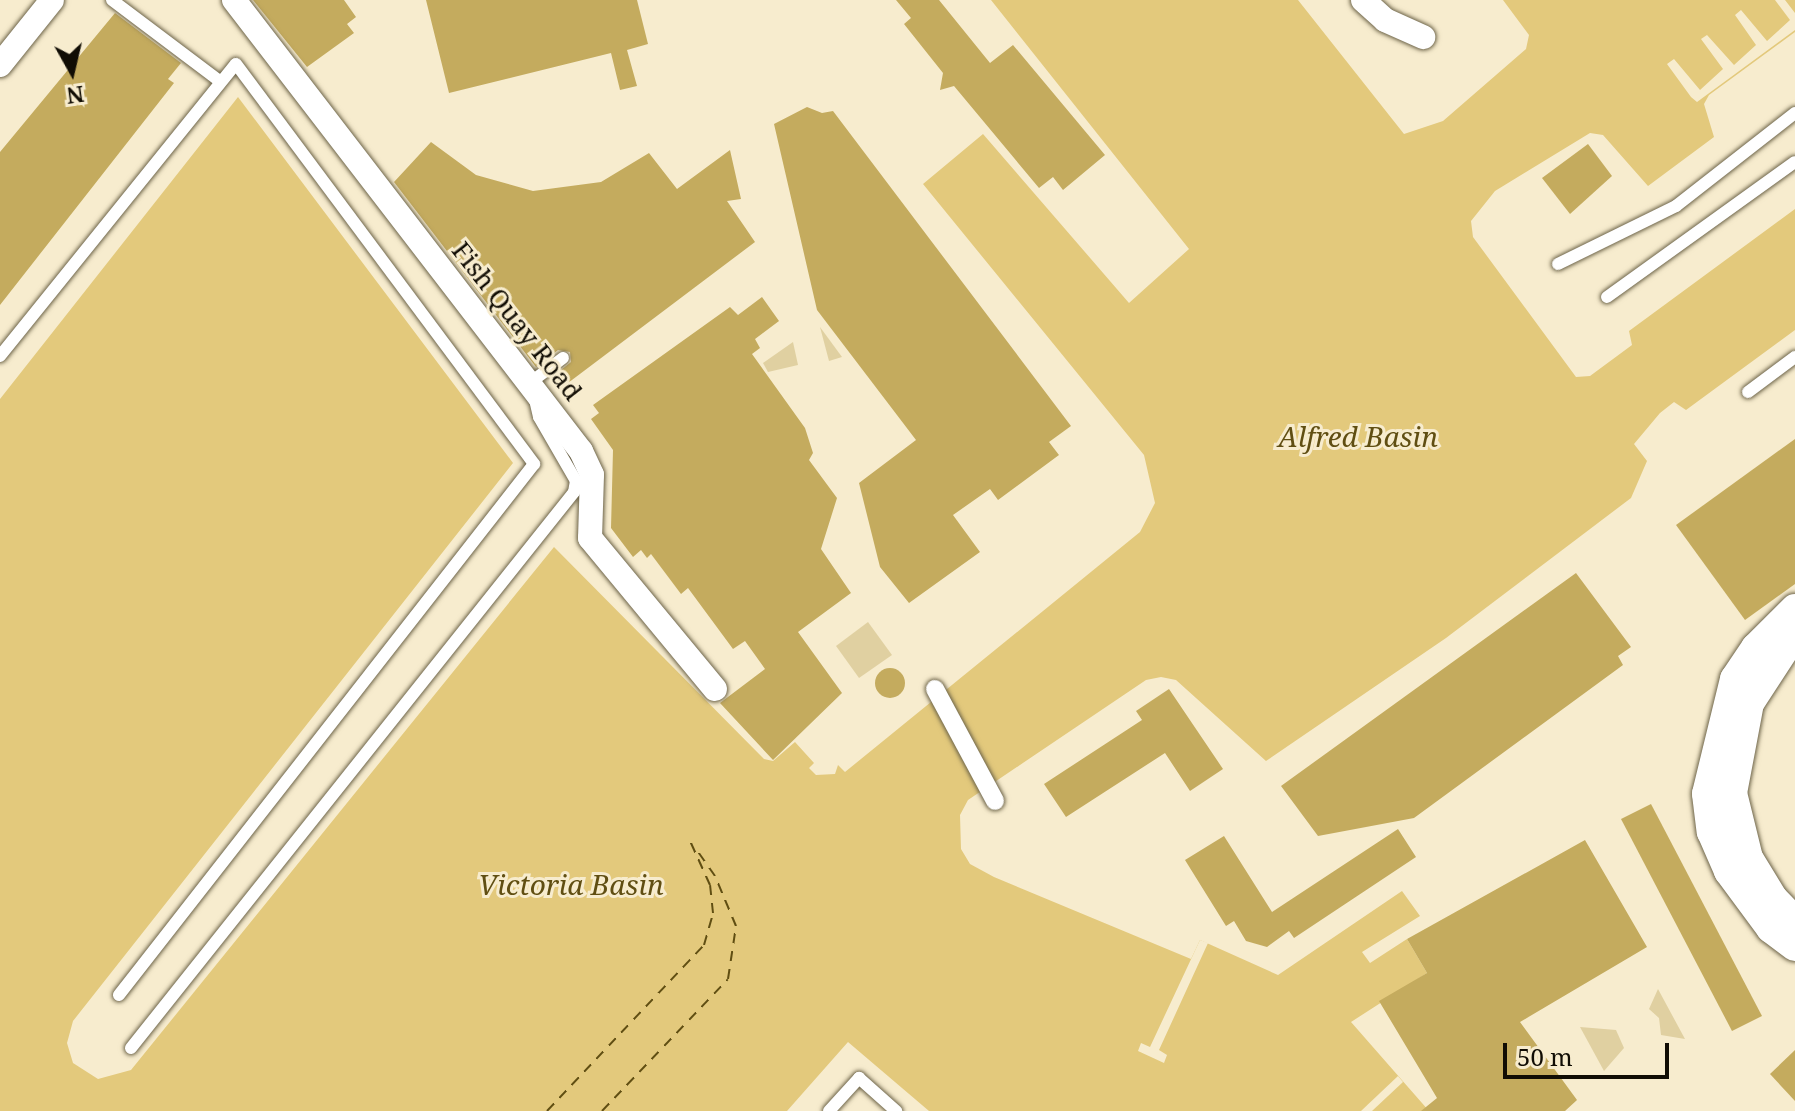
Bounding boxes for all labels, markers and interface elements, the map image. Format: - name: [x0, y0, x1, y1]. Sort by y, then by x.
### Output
- north arrow: [32, 32, 112, 112]
- text: N: [65, 80, 86, 112]
- street label: Fish Quay Road: [445, 235, 589, 407]
- water label: Alfred Basin: [1278, 419, 1438, 453]
- water label: Victoria Basin: [478, 867, 664, 901]
- scale bar: [1507, 1027, 1673, 1077]
- text: 50 m: [1517, 1040, 1573, 1073]

